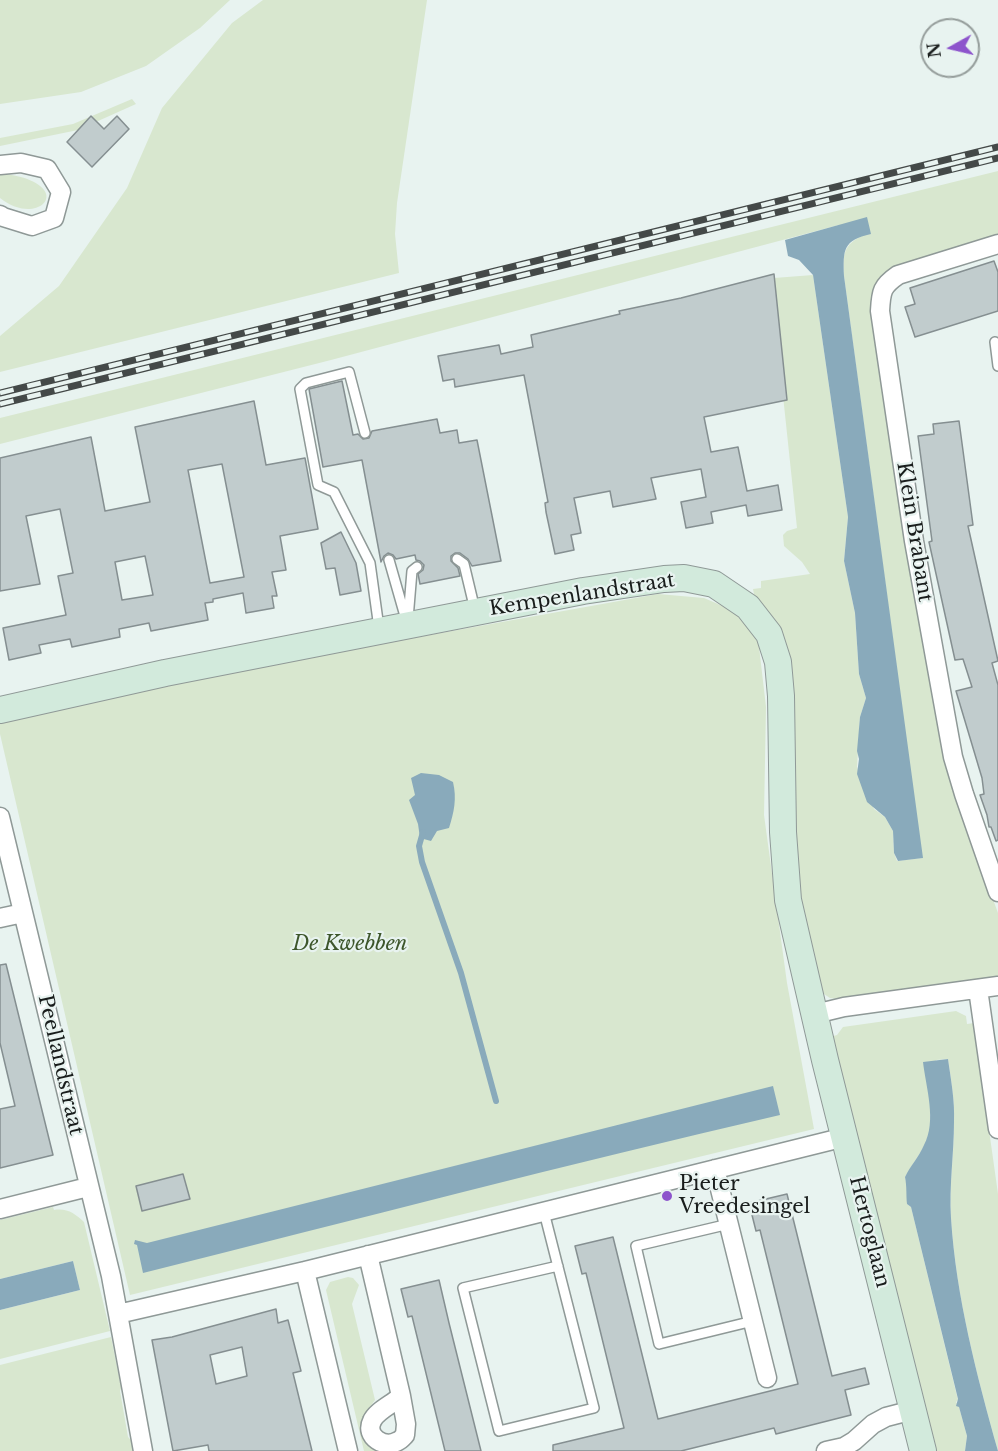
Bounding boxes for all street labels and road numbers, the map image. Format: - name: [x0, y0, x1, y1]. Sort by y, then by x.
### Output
- street label: Klein Brabant: [891, 460, 937, 604]
- street label: Kempenlandstraat: [487, 568, 677, 622]
- street label: Peellandstraat: [32, 992, 88, 1138]
- street label: Hertoglaan: [844, 1174, 894, 1290]

